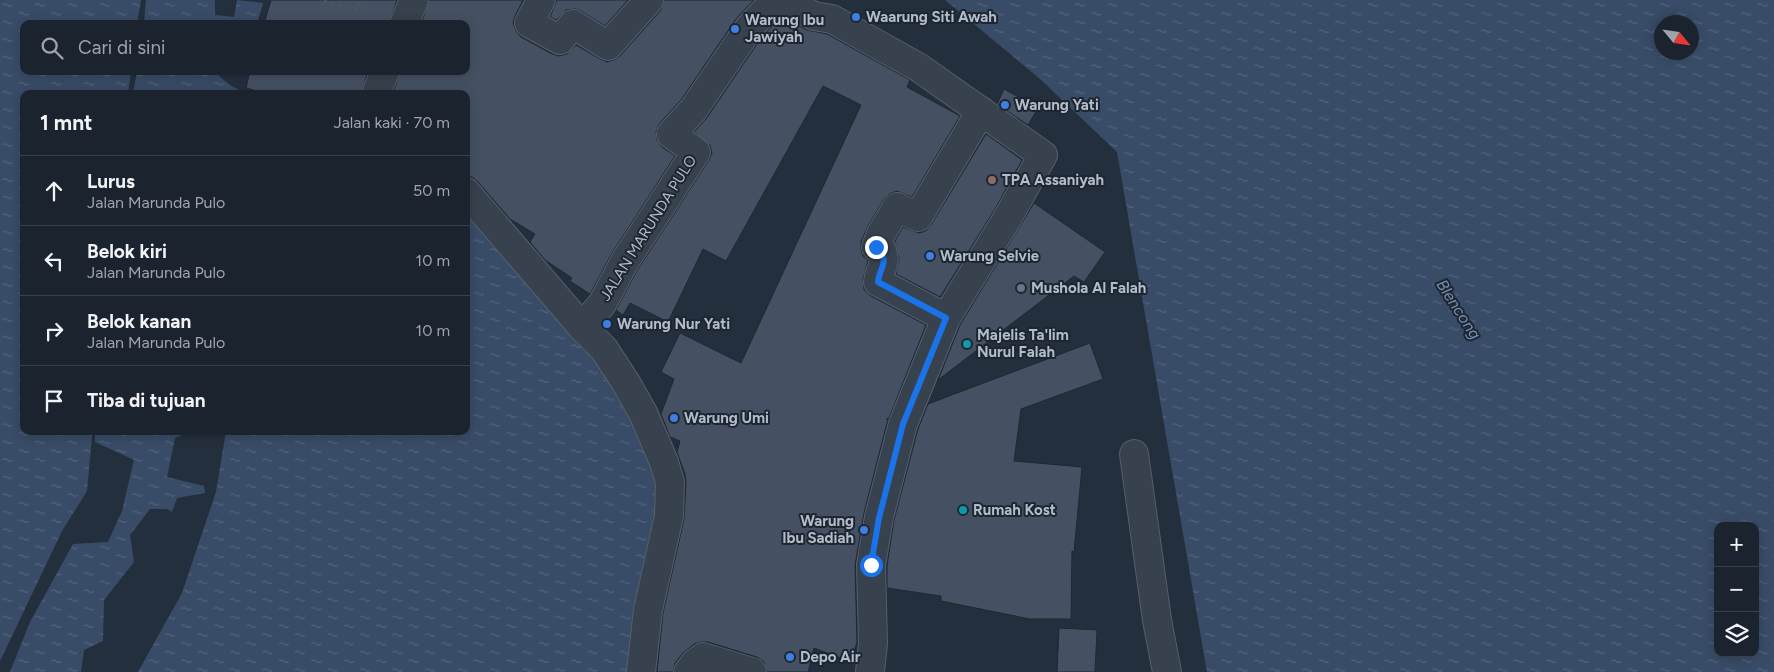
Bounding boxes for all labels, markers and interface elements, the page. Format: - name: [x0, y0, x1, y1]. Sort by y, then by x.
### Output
- place label: Waarung Siti Awah: [866, 8, 997, 26]
- place label: Warung Ibu Jawiyah: [745, 11, 824, 46]
- marker: Waarung Siti Awah: [850, 11, 862, 23]
- north arrow: [1654, 15, 1699, 60]
- search box: [20, 20, 470, 75]
- marker: Warung Ibu Jawiyah: [729, 23, 741, 35]
- icon: search: [38, 34, 66, 62]
- text: Cari di sini: [78, 36, 165, 59]
- place label: Warung Yati: [1015, 96, 1099, 114]
- marker: Warung Yati: [999, 99, 1011, 111]
- text: 1 mnt: [40, 110, 93, 135]
- text: Jalan kaki · 70 m: [333, 113, 450, 132]
- street label: JALAN MARUNDA PULO: [596, 152, 700, 304]
- text: Lurus: [87, 170, 135, 193]
- place label: TPA Assaniyah: [1002, 171, 1104, 189]
- marker: TPA Assaniyah: [986, 174, 998, 186]
- icon: ahead: [40, 177, 68, 205]
- text: 50 m: [413, 181, 450, 200]
- text: Jalan Marunda Pulo: [87, 193, 225, 212]
- route end: [865, 236, 888, 259]
- text: Belok kiri: [87, 240, 167, 263]
- icon: left: [40, 247, 68, 275]
- place label: Warung Selvie: [940, 247, 1040, 265]
- marker: Warung Selvie: [924, 250, 936, 262]
- text: 10 m: [416, 251, 450, 270]
- text: Jalan Marunda Pulo: [87, 263, 225, 282]
- water label: Blencong: [1432, 276, 1485, 343]
- place label: Mushola Al Falah: [1031, 279, 1146, 297]
- marker: Mushola Al Falah: [1015, 282, 1027, 294]
- text: Belok kanan: [87, 310, 191, 333]
- place label: Warung Nur Yati: [617, 315, 730, 333]
- icon: right: [40, 317, 68, 345]
- marker: Warung Nur Yati: [601, 318, 613, 330]
- text: 10 m: [416, 321, 450, 340]
- place label: Majelis Ta'lim Nurul Falah: [977, 326, 1069, 361]
- text: Jalan Marunda Pulo: [87, 333, 225, 352]
- marker: Majelis Ta'lim Nurul Falah: [961, 338, 973, 350]
- icon: arrive: [40, 387, 68, 415]
- text: Tiba di tujuan: [87, 389, 206, 412]
- place label: Warung Umi: [684, 409, 769, 427]
- marker: Warung Umi: [668, 412, 680, 424]
- place label: Rumah Kost: [973, 501, 1056, 519]
- marker: Rumah Kost: [957, 504, 969, 516]
- place label: Warung Ibu Sadiah: [782, 512, 854, 547]
- map controls: [1714, 522, 1759, 657]
- button: +: [1714, 522, 1759, 567]
- marker: Warung Ibu Sadiah: [858, 524, 870, 536]
- route start: [860, 554, 883, 577]
- button: −: [1714, 567, 1759, 612]
- button: layers: [1714, 612, 1759, 657]
- place label: Depo Air: [800, 648, 861, 666]
- marker: Depo Air: [784, 651, 796, 663]

